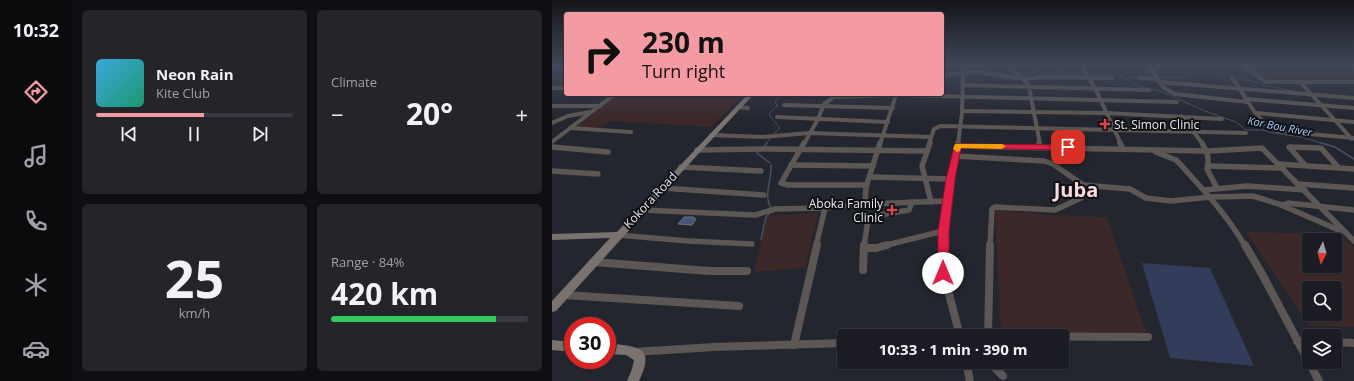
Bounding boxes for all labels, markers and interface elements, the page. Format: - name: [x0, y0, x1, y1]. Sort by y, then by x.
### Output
- text: 10:32: [13, 18, 59, 42]
- text: 230 m: [642, 23, 725, 61]
- icon: right: [576, 28, 628, 80]
- text: Turn right: [642, 59, 725, 83]
- text: Neon Rain: [156, 64, 234, 84]
- text: Climate: [331, 73, 377, 91]
- icon: directions: [22, 78, 50, 106]
- text: Kite Club: [156, 84, 210, 102]
- text: 20°: [406, 93, 453, 134]
- text: −: [331, 99, 344, 129]
- text: +: [515, 99, 528, 129]
- water label: Kor Bou River: [1246, 112, 1314, 140]
- place label: St. Simon Clinic: [1114, 116, 1200, 133]
- marker: St. Simon Clinic: [1099, 118, 1111, 130]
- icon: previous: [118, 123, 140, 145]
- icon: pause: [183, 123, 205, 145]
- icon: next: [249, 123, 271, 145]
- pin: [1051, 130, 1085, 164]
- icon: arrive: [1057, 136, 1079, 158]
- icon: music: [22, 142, 50, 170]
- street label: Kokora Road: [619, 168, 681, 232]
- district label: Juba: [1052, 176, 1098, 203]
- place label: Aboka Family Clinic: [809, 195, 884, 226]
- marker: Aboka Family Clinic: [886, 204, 898, 216]
- icon: phone: [22, 207, 50, 235]
- north arrow: [1302, 233, 1342, 273]
- map controls: [1302, 233, 1342, 369]
- text: 25: [165, 242, 224, 313]
- position arrow: [922, 252, 964, 294]
- text: Range · 84%: [331, 253, 404, 271]
- icon: climate: [22, 271, 50, 299]
- text: 420 km: [331, 273, 438, 314]
- button: search: [1302, 281, 1342, 321]
- text: km/h: [179, 304, 210, 322]
- speed limit sign: 30: [564, 317, 616, 369]
- button: layers: [1302, 329, 1342, 369]
- icon: car: [22, 335, 50, 363]
- text: 10:33 · 1 min · 390 m: [879, 339, 1027, 359]

